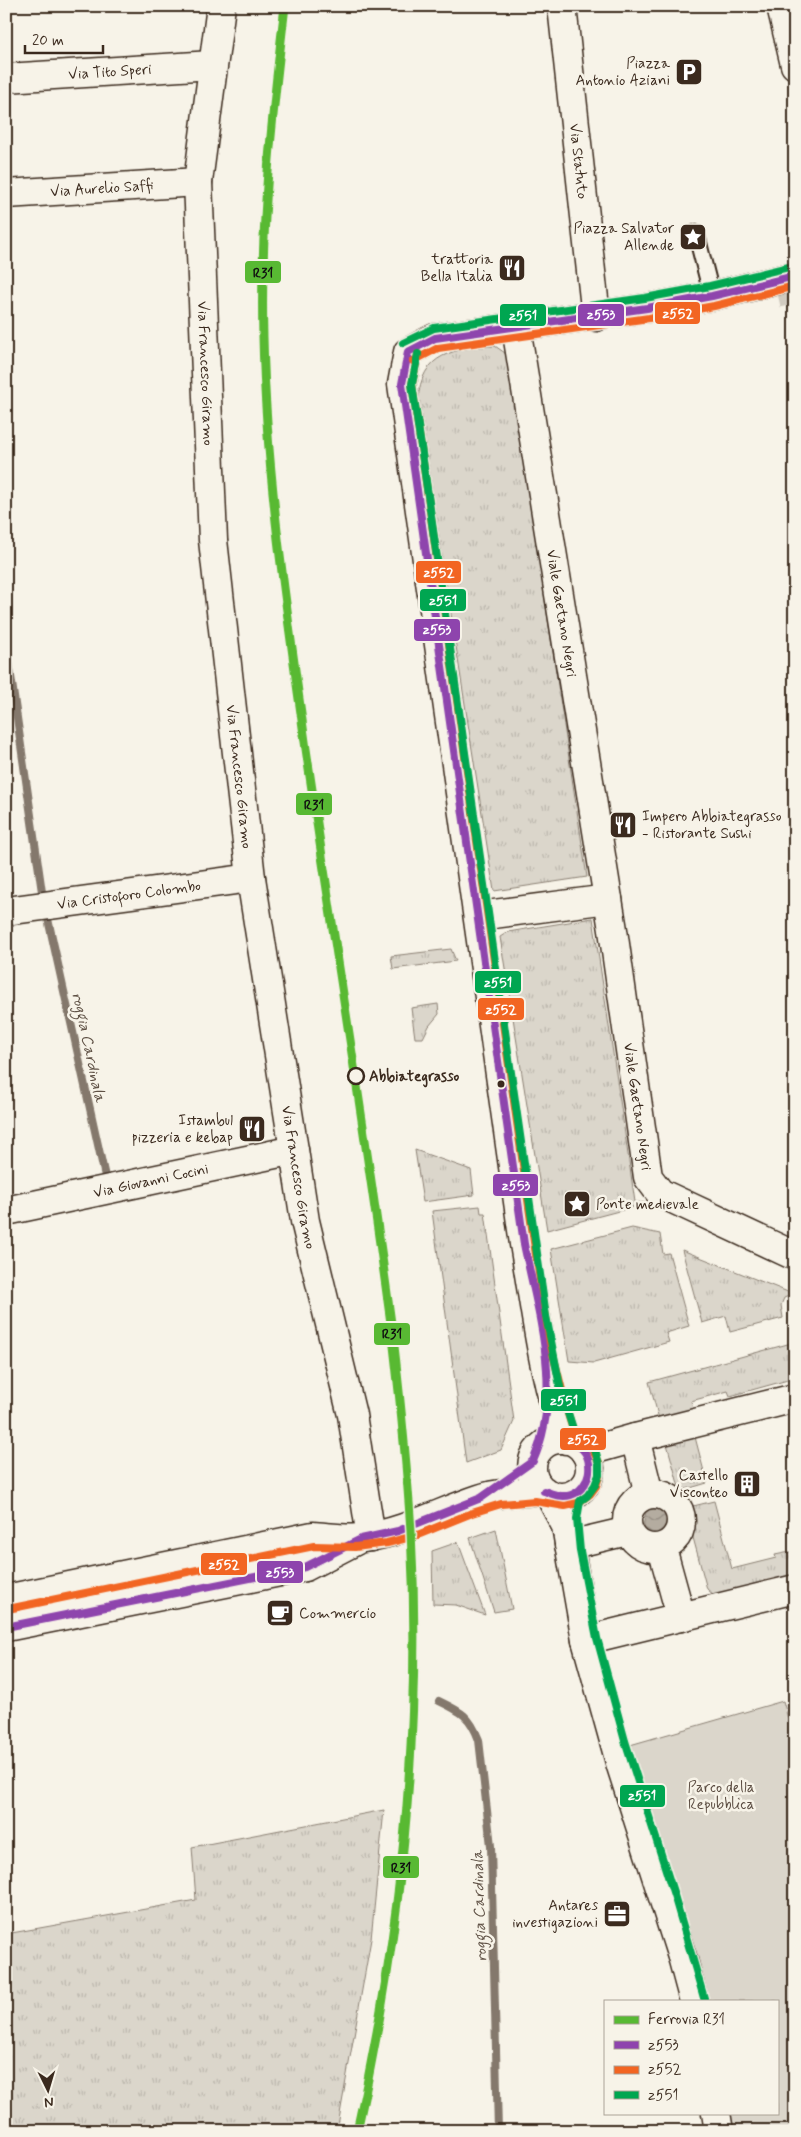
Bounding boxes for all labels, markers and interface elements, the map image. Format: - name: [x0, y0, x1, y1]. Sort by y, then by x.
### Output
- scale bar: [25, 22, 102, 54]
- text: 20 m: [32, 31, 64, 51]
- place label: Piazza Antonio Aziani: [575, 54, 671, 91]
- parking icon: Piazza Antonio Aziani: [674, 57, 704, 87]
- street label: Via Tito Speri: [68, 60, 152, 85]
- street label: Via Statuto: [564, 122, 592, 200]
- street label: Via Aurelio Saffi: [50, 176, 154, 202]
- place label: Piazza Salvator Allende: [573, 219, 675, 256]
- place icon: Piazza Salvator Allende: [678, 222, 708, 252]
- place label: trattoria Bella Italia: [421, 250, 494, 287]
- restaurant icon: trattoria Bella Italia: [497, 253, 527, 283]
- line badge: R31: [244, 260, 282, 284]
- text: R31: [253, 264, 273, 282]
- street label: Via Francesco Giramo: [192, 301, 218, 446]
- line badge: z552: [654, 301, 701, 325]
- line badge: z551: [499, 303, 547, 327]
- line badge: z553: [577, 303, 625, 327]
- text: z552: [662, 305, 694, 323]
- text: z553: [587, 306, 616, 324]
- text: z551: [509, 307, 537, 325]
- street label: Viale Gaetano Negri: [541, 548, 581, 679]
- line badge: z552: [415, 560, 462, 584]
- text: z552: [423, 564, 455, 582]
- line badge: z551: [419, 588, 467, 612]
- text: z551: [429, 592, 457, 610]
- line badge: z553: [413, 618, 461, 642]
- text: z553: [423, 621, 452, 639]
- street label: Via Francesco Giramo: [221, 704, 257, 850]
- line badge: R31: [295, 792, 333, 816]
- text: R31: [304, 796, 324, 814]
- place label: Impero Abbiategrasso - Ristorante Sushi: [642, 807, 782, 844]
- restaurant icon: Impero Abbiategrasso - Ristorante Sushi: [608, 810, 638, 840]
- street label: Via Cristoforo Colombo: [56, 876, 202, 915]
- line badge: z551: [474, 970, 522, 994]
- text: z551: [484, 974, 512, 992]
- water label: roggia Cardinala: [65, 991, 111, 1106]
- line badge: z552: [477, 997, 525, 1021]
- text: z552: [485, 1001, 517, 1019]
- street label: Viale Gaetano Negri: [618, 1042, 656, 1172]
- marker: Abbiategrasso: [347, 1067, 365, 1085]
- place label: Abbiategrasso: [369, 1067, 460, 1088]
- unlabelled marker: [496, 1079, 506, 1089]
- street label: Via Francesco Giramo: [276, 1104, 320, 1251]
- place label: Istambul pizzeria e kebap: [132, 1111, 233, 1148]
- restaurant icon: Istambul pizzeria e kebap: [237, 1114, 267, 1144]
- street label: Via Giovanni Cocini: [91, 1159, 211, 1203]
- line badge: z553: [492, 1173, 539, 1197]
- text: z553: [502, 1177, 531, 1195]
- place icon: Ponte medievale: [562, 1189, 592, 1219]
- place label: Ponte medievale: [596, 1195, 699, 1215]
- line badge: R31: [373, 1322, 411, 1346]
- text: R31: [382, 1325, 402, 1343]
- line badge: z551: [540, 1388, 587, 1412]
- text: z551: [550, 1392, 578, 1410]
- line badge: z552: [559, 1427, 607, 1451]
- text: z552: [567, 1431, 599, 1449]
- place label: Castello Visconteo: [670, 1466, 728, 1503]
- building icon: Castello Visconteo: [732, 1469, 762, 1499]
- line badge: z552: [200, 1552, 248, 1576]
- text: z552: [208, 1556, 240, 1574]
- line badge: z553: [256, 1560, 304, 1584]
- text: z553: [266, 1564, 295, 1582]
- cafe icon: Commercio: [265, 1598, 295, 1628]
- place label: Commercio: [299, 1604, 376, 1624]
- park label: Parco della Repubblica: [688, 1778, 755, 1815]
- line badge: z551: [619, 1784, 666, 1808]
- text: z551: [628, 1787, 656, 1805]
- water label: roggia Cardinala: [467, 1848, 494, 1962]
- line badge: R31: [382, 1855, 420, 1879]
- text: R31: [391, 1859, 411, 1877]
- place label: Antares investigazioni: [512, 1896, 598, 1933]
- office icon: Antares investigazioni: [602, 1899, 632, 1929]
- legend: [604, 2000, 778, 2114]
- text: Ferrovia R31: [648, 2010, 725, 2030]
- text: z553: [648, 2036, 679, 2056]
- text: z552: [648, 2060, 681, 2080]
- north arrow: [22, 2064, 72, 2114]
- text: z551: [648, 2086, 678, 2106]
- text: N: [44, 2093, 54, 2111]

